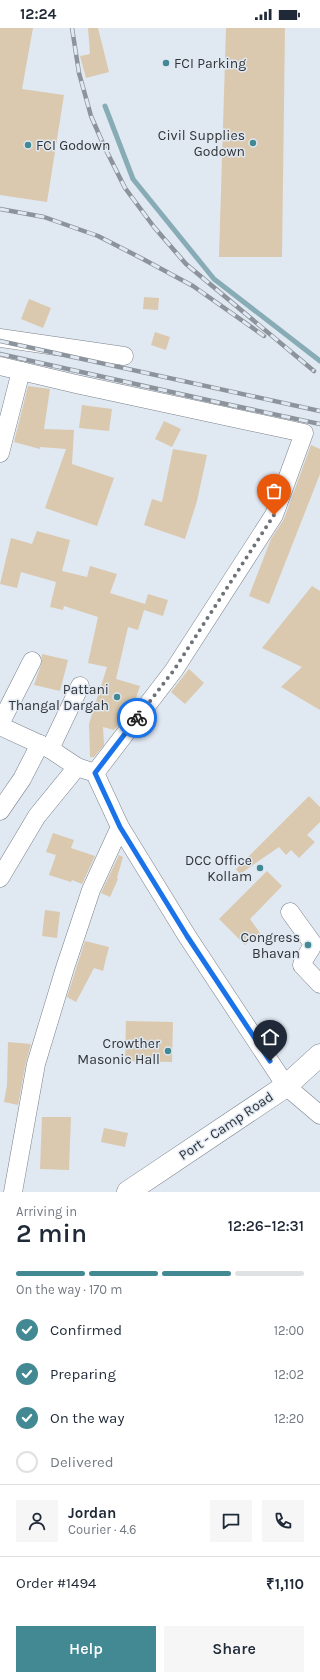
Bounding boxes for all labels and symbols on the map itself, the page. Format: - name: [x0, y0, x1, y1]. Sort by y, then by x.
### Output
- place label: FCI Parking: [174, 55, 246, 72]
- marker: FCI Parking: [161, 58, 171, 68]
- place label: Civil Supplies Godown: [158, 127, 245, 160]
- place label: FCI Godown: [36, 137, 110, 154]
- marker: Civil Supplies Godown: [248, 138, 258, 148]
- marker: FCI Godown: [23, 140, 33, 150]
- pin: [257, 474, 291, 515]
- place label: Pattani Thangal Dargah: [9, 681, 109, 714]
- marker: Pattani Thangal Dargah: [112, 692, 122, 702]
- courier: [117, 698, 157, 738]
- place label: DCC Office Kollam: [185, 852, 252, 885]
- marker: DCC Office Kollam: [255, 863, 265, 873]
- place label: Congress Bhavan: [240, 929, 300, 962]
- marker: Congress Bhavan: [303, 940, 313, 950]
- pin: [253, 1020, 287, 1061]
- place label: Crowther Masonic Hall: [77, 1035, 161, 1068]
- marker: Crowther Masonic Hall: [163, 1046, 173, 1056]
- street label: Port - Camp Road: [175, 1088, 277, 1164]

